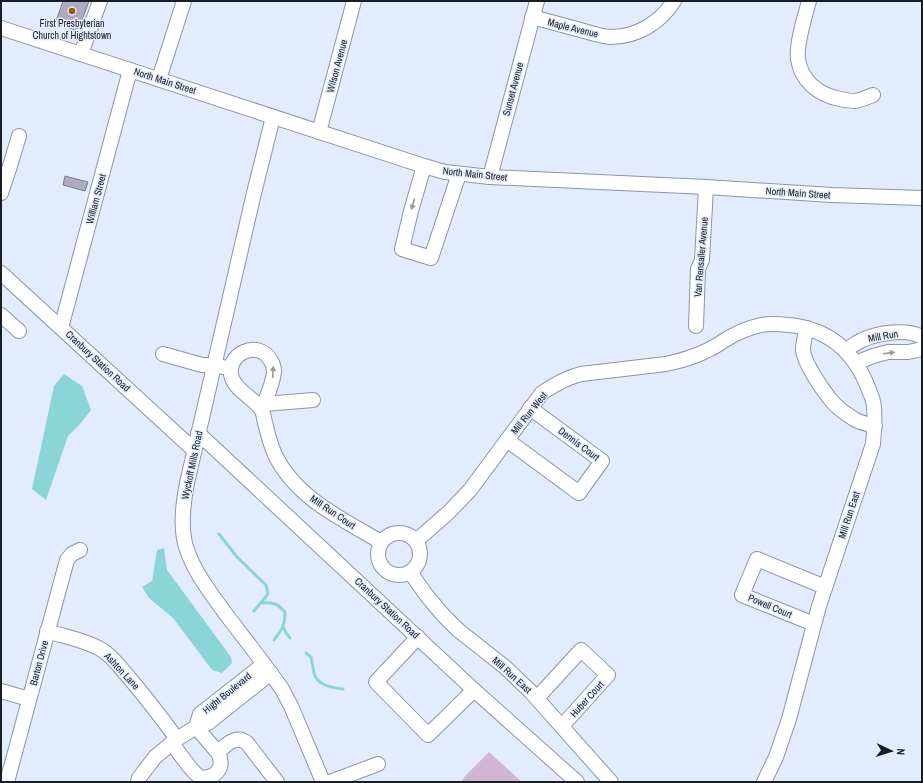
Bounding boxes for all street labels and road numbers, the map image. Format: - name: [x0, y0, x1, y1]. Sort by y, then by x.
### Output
- street label: Maple Avenue: [546, 15, 600, 41]
- street label: Wilson Avenue: [324, 38, 350, 94]
- street label: Sunset Avenue: [500, 60, 527, 117]
- street label: North Main Street: [132, 65, 198, 97]
- street label: North Main Street: [442, 164, 509, 184]
- street label: William Street: [83, 172, 109, 226]
- street label: North Main Street: [765, 184, 831, 202]
- street label: Van Rensaller Avenue: [691, 216, 711, 298]
- street label: Mill Run: [867, 327, 899, 345]
- street label: Cranbury Station Road: [63, 328, 133, 394]
- street label: Mill Run West: [508, 389, 551, 437]
- street label: Dennis Court: [556, 424, 603, 464]
- street label: Wyckoff Mills Road: [178, 429, 206, 501]
- street label: Mill Run East: [835, 489, 863, 540]
- street label: Mill Run Court: [308, 492, 359, 532]
- street label: Cranbury Station Road: [352, 575, 422, 641]
- street label: Powell Court: [746, 591, 795, 621]
- street label: Barton Drive: [27, 639, 51, 687]
- street label: Ashton Lane: [101, 649, 143, 693]
- street label: Mill Run East: [490, 654, 535, 697]
- street label: Hight Boulevard: [200, 669, 254, 717]
- street label: Huber Court: [567, 678, 607, 720]

